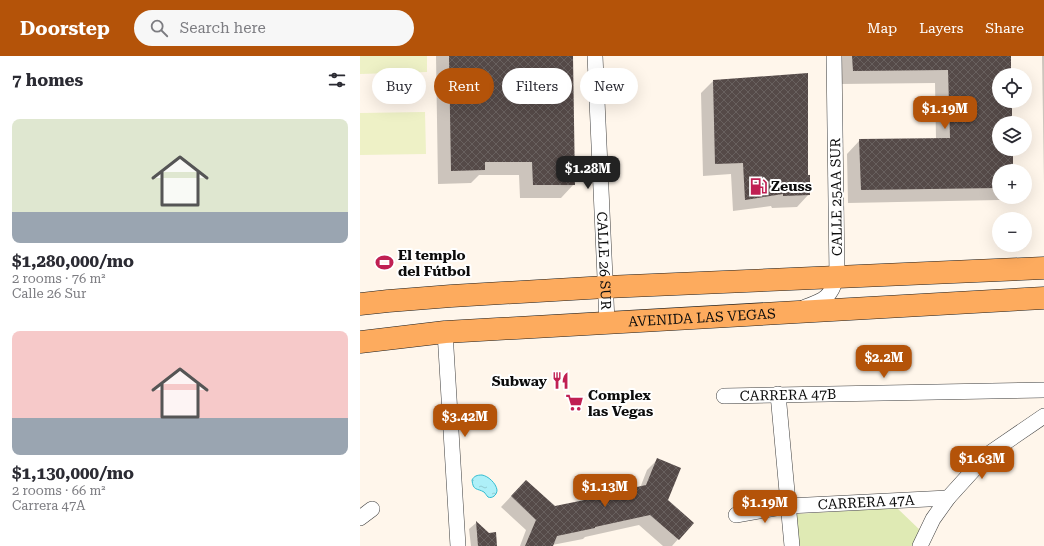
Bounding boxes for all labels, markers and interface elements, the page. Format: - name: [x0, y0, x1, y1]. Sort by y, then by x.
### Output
- search box: [134, 10, 414, 46]
- text: Doorstep: [20, 17, 110, 40]
- icon: search: [148, 17, 170, 39]
- text: Search here: [180, 19, 266, 37]
- text: Map: [867, 20, 897, 36]
- text: Layers: [919, 20, 963, 36]
- text: Share: [985, 20, 1024, 36]
- chip: Buy: [372, 68, 426, 104]
- chip: Rent: [434, 68, 494, 104]
- chip: Filters: [502, 68, 572, 104]
- chip: New: [580, 68, 638, 104]
- map controls: [992, 68, 1032, 252]
- button: locate: [992, 68, 1032, 108]
- icon: filters: [326, 69, 348, 91]
- text: 7 homes: [12, 70, 83, 90]
- pin: $1.19M: [912, 96, 978, 130]
- text: $1.19M: [922, 101, 968, 116]
- button: layers: [992, 116, 1032, 156]
- street label: CALLE 25AA SUR: [827, 137, 845, 256]
- icon: home: [144, 145, 216, 217]
- pin: $1.28M: [555, 156, 621, 190]
- text: $1.28M: [565, 161, 611, 176]
- button: +: [992, 164, 1032, 204]
- fuel station icon: Zeuss: [748, 176, 768, 196]
- place label: Zeuss: [771, 178, 812, 194]
- street label: CALLE 26 SUR: [594, 211, 614, 311]
- button: −: [992, 212, 1032, 252]
- place label: El templo del Fútbol: [398, 247, 471, 279]
- text: $1,280,000/mo: [12, 251, 134, 271]
- sports icon: El templo del Fútbol: [375, 253, 395, 273]
- text: 2 rooms · 76 m²: [12, 271, 106, 286]
- text: Calle 26 Sur: [12, 286, 86, 301]
- street label: AVENIDA LAS VEGAS: [628, 305, 776, 330]
- pin: $2.2M: [856, 345, 912, 379]
- text: $2.2M: [865, 350, 903, 365]
- icon: home: [144, 357, 216, 429]
- restaurant icon: Subway: [550, 371, 570, 391]
- place label: Subway: [492, 373, 548, 389]
- street label: CARRERA 47B: [740, 386, 836, 404]
- place label: Complex las Vegas: [588, 387, 653, 419]
- supermarket icon: Complex las Vegas: [565, 393, 585, 413]
- pin: $3.42M: [432, 404, 498, 438]
- text: $3.42M: [442, 409, 488, 424]
- pin: $1.63M: [949, 446, 1015, 480]
- text: $1.63M: [959, 451, 1005, 466]
- text: $1,130,000/mo: [12, 463, 134, 483]
- pin: $1.13M: [572, 474, 638, 508]
- text: $1.13M: [582, 479, 628, 494]
- text: 2 rooms · 66 m²: [12, 483, 106, 498]
- pin: $1.19M: [732, 490, 798, 524]
- street label: CARRERA 47A: [817, 492, 915, 513]
- text: $1.19M: [742, 495, 788, 510]
- text: Carrera 47A: [12, 498, 85, 513]

